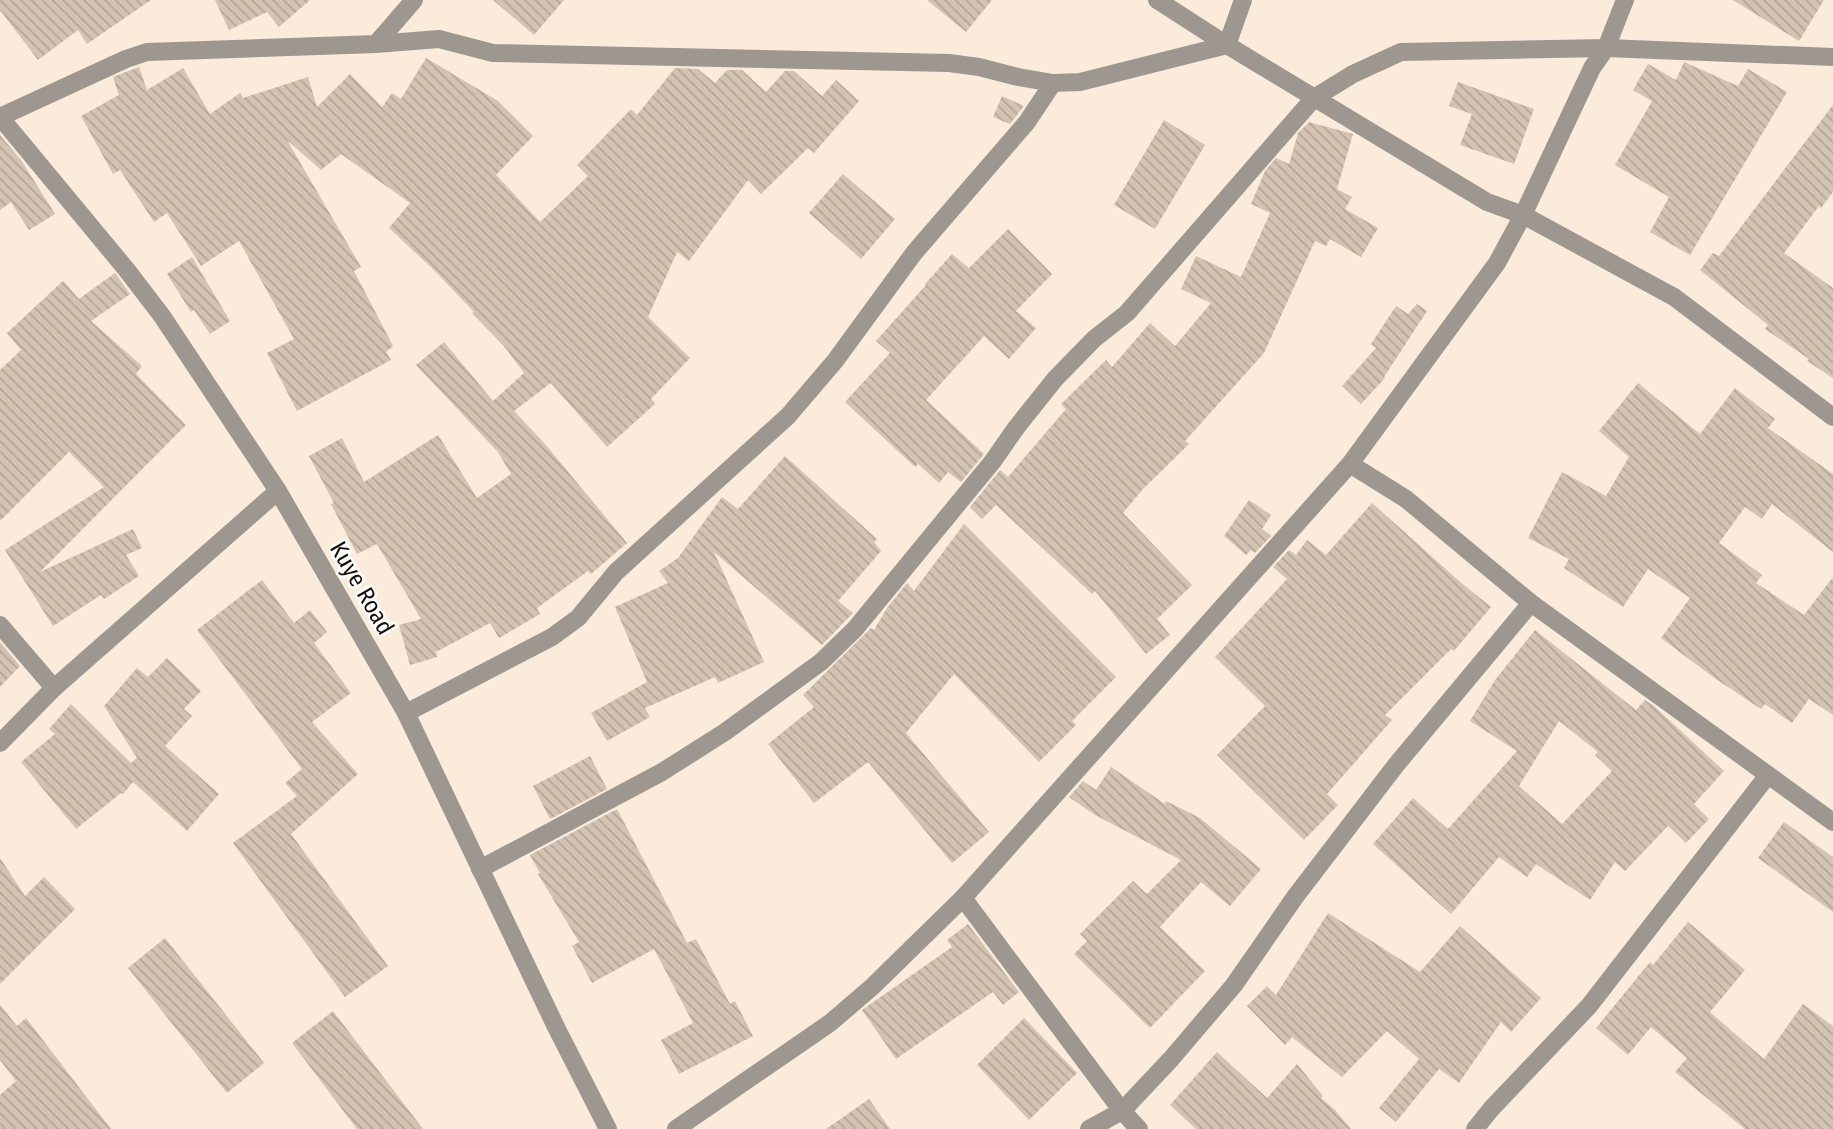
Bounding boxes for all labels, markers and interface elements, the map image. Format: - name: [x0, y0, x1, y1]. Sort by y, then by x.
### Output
- street label: Kuye Road: [324, 536, 400, 640]

